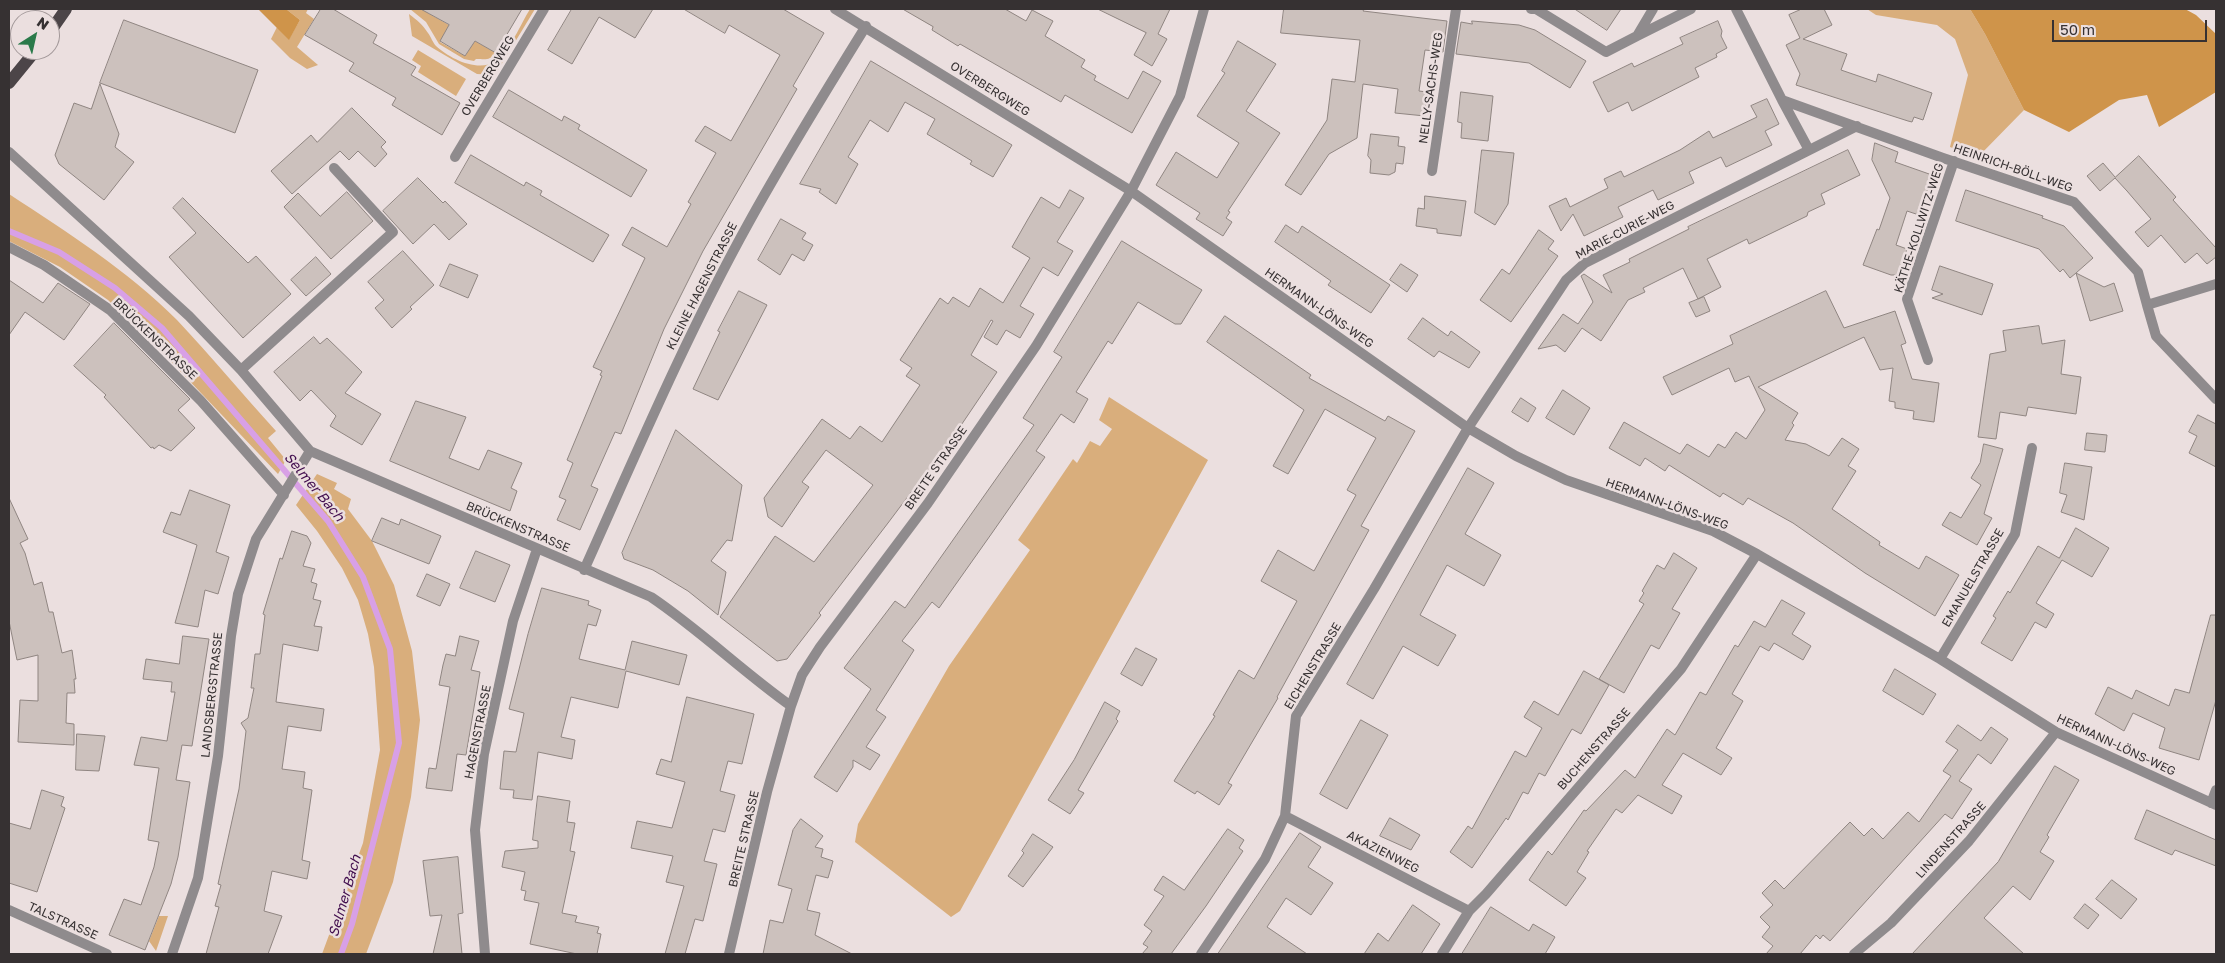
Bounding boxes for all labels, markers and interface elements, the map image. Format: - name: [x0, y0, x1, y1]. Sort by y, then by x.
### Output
- north arrow: [10, 10, 60, 60]
- scale bar: [2055, 10, 2210, 42]
- text: N: [34, 13, 53, 33]
- text: 50 m: [2060, 20, 2095, 38]
- street label: NELLY-SACHS-WEG: [1416, 31, 1446, 145]
- street label: OVERBERGWEG: [458, 33, 518, 119]
- street label: OVERBERGWEG: [947, 59, 1033, 119]
- street label: HEINRICH-BÖLL-WEG: [1951, 141, 2075, 195]
- street label: KÄTHE-KOLLWITZ-WEG: [1891, 161, 1947, 295]
- street label: MARIE-CURIE-WEG: [1573, 198, 1677, 262]
- street label: KLEINE HAGENSTRASSE: [664, 220, 740, 352]
- street label: HERMANN-LÖNS-WEG: [1262, 265, 1376, 351]
- street label: BRÜCKENSTRASSE: [110, 295, 200, 383]
- street label: BREITE STRASSE: [902, 423, 970, 513]
- water label: Selmer Bach: [280, 449, 348, 525]
- street label: HERMANN-LÖNS-WEG: [1604, 475, 1730, 533]
- street label: BRÜCKENSTRASSE: [464, 499, 572, 555]
- street label: EMANUELSTRASSE: [1939, 526, 2007, 630]
- street label: EICHENSTRASSE: [1281, 620, 1345, 712]
- street label: LANDSBERGSTRASSE: [198, 632, 226, 758]
- street label: HAGENSTRASSE: [462, 684, 494, 780]
- street label: BUCHENSTRASSE: [1554, 705, 1634, 793]
- street label: HERMANN-LÖNS-WEG: [2054, 711, 2178, 779]
- street label: BREITE STRASSE: [726, 789, 762, 889]
- street label: LINDENSTRASSE: [1913, 799, 1989, 881]
- street label: AKAZIENWEG: [1344, 828, 1422, 876]
- water label: Selmer Bach: [325, 853, 365, 939]
- street label: TALSTRASSE: [26, 899, 100, 943]

